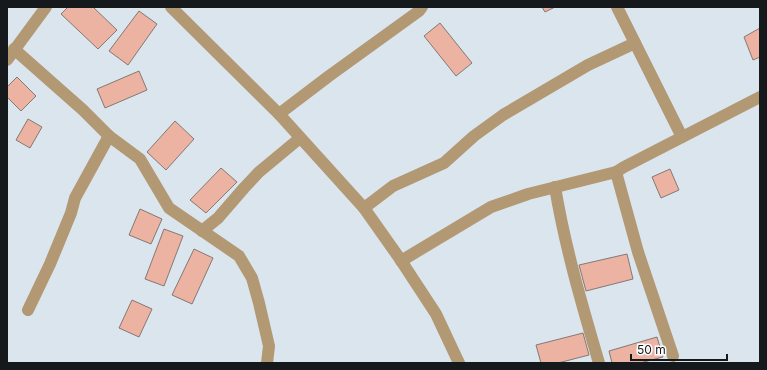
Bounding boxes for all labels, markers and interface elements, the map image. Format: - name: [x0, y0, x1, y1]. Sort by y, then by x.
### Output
- scale bar: [631, 336, 727, 362]
- text: 50 m: [637, 342, 666, 357]

